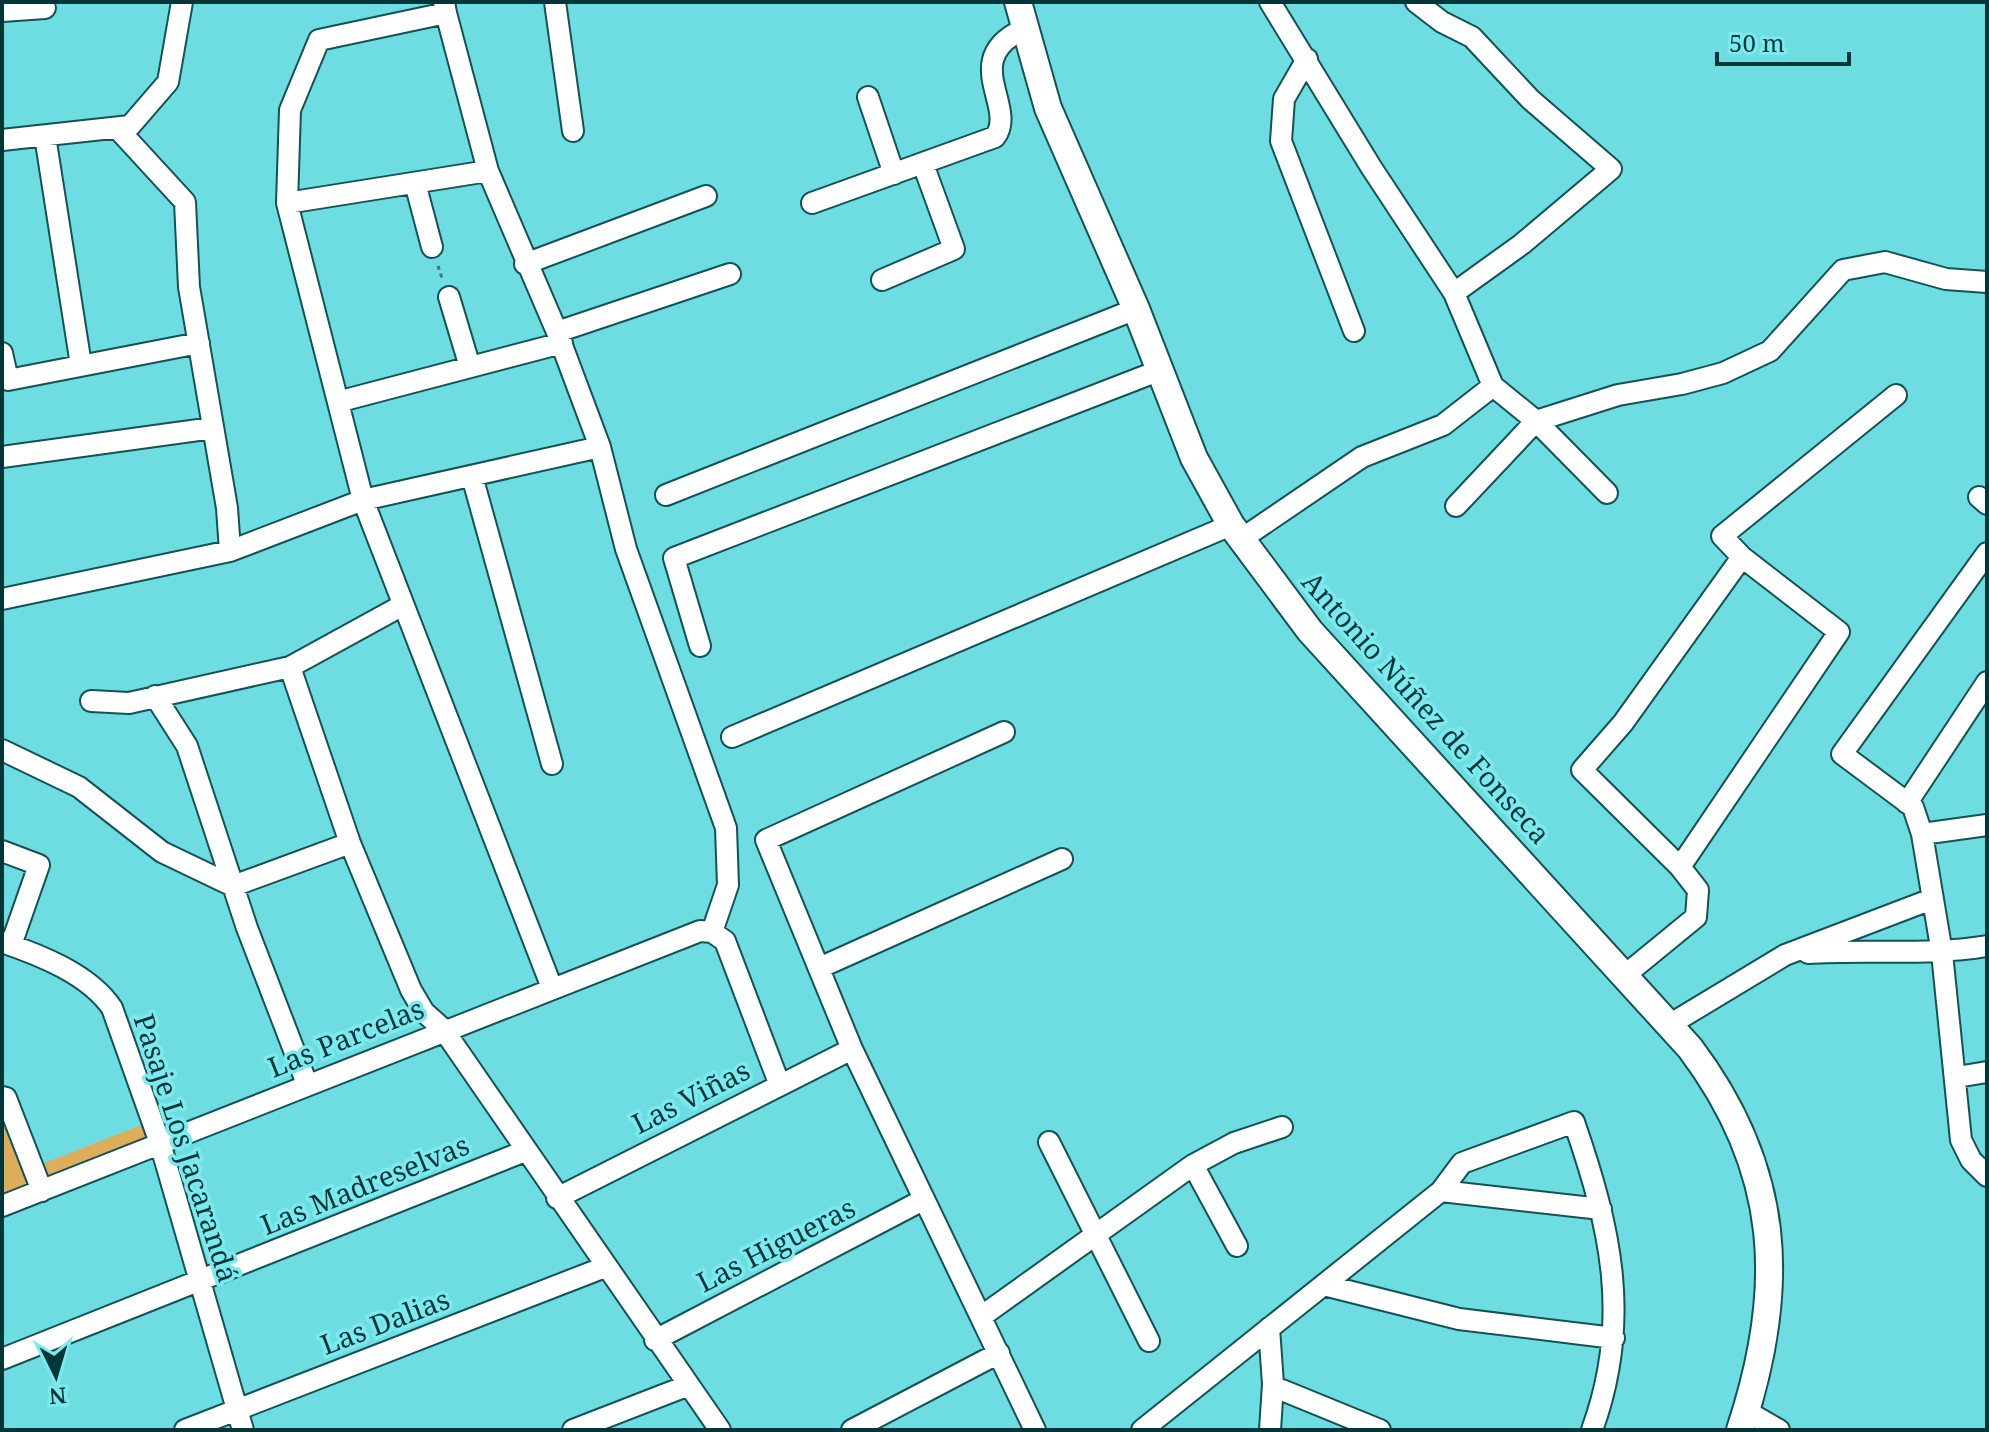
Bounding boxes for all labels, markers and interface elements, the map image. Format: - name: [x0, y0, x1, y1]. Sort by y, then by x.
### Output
- scale bar: [1717, 16, 1849, 66]
- text: 50 m: [1729, 26, 1785, 59]
- street label: Antonio Núñez de Fonseca: [1294, 563, 1559, 852]
- street label: Las Parcelas: [262, 989, 429, 1086]
- street label: Pasaje Los Jacarandá: [126, 1009, 248, 1287]
- street label: Las Viñas: [625, 1050, 756, 1142]
- street label: Las Madreselvas: [255, 1125, 474, 1243]
- street label: Las Higueras: [690, 1188, 861, 1300]
- street label: Las Dalias: [315, 1279, 455, 1363]
- north arrow: [16, 1336, 96, 1416]
- text: N: [48, 1381, 68, 1413]

